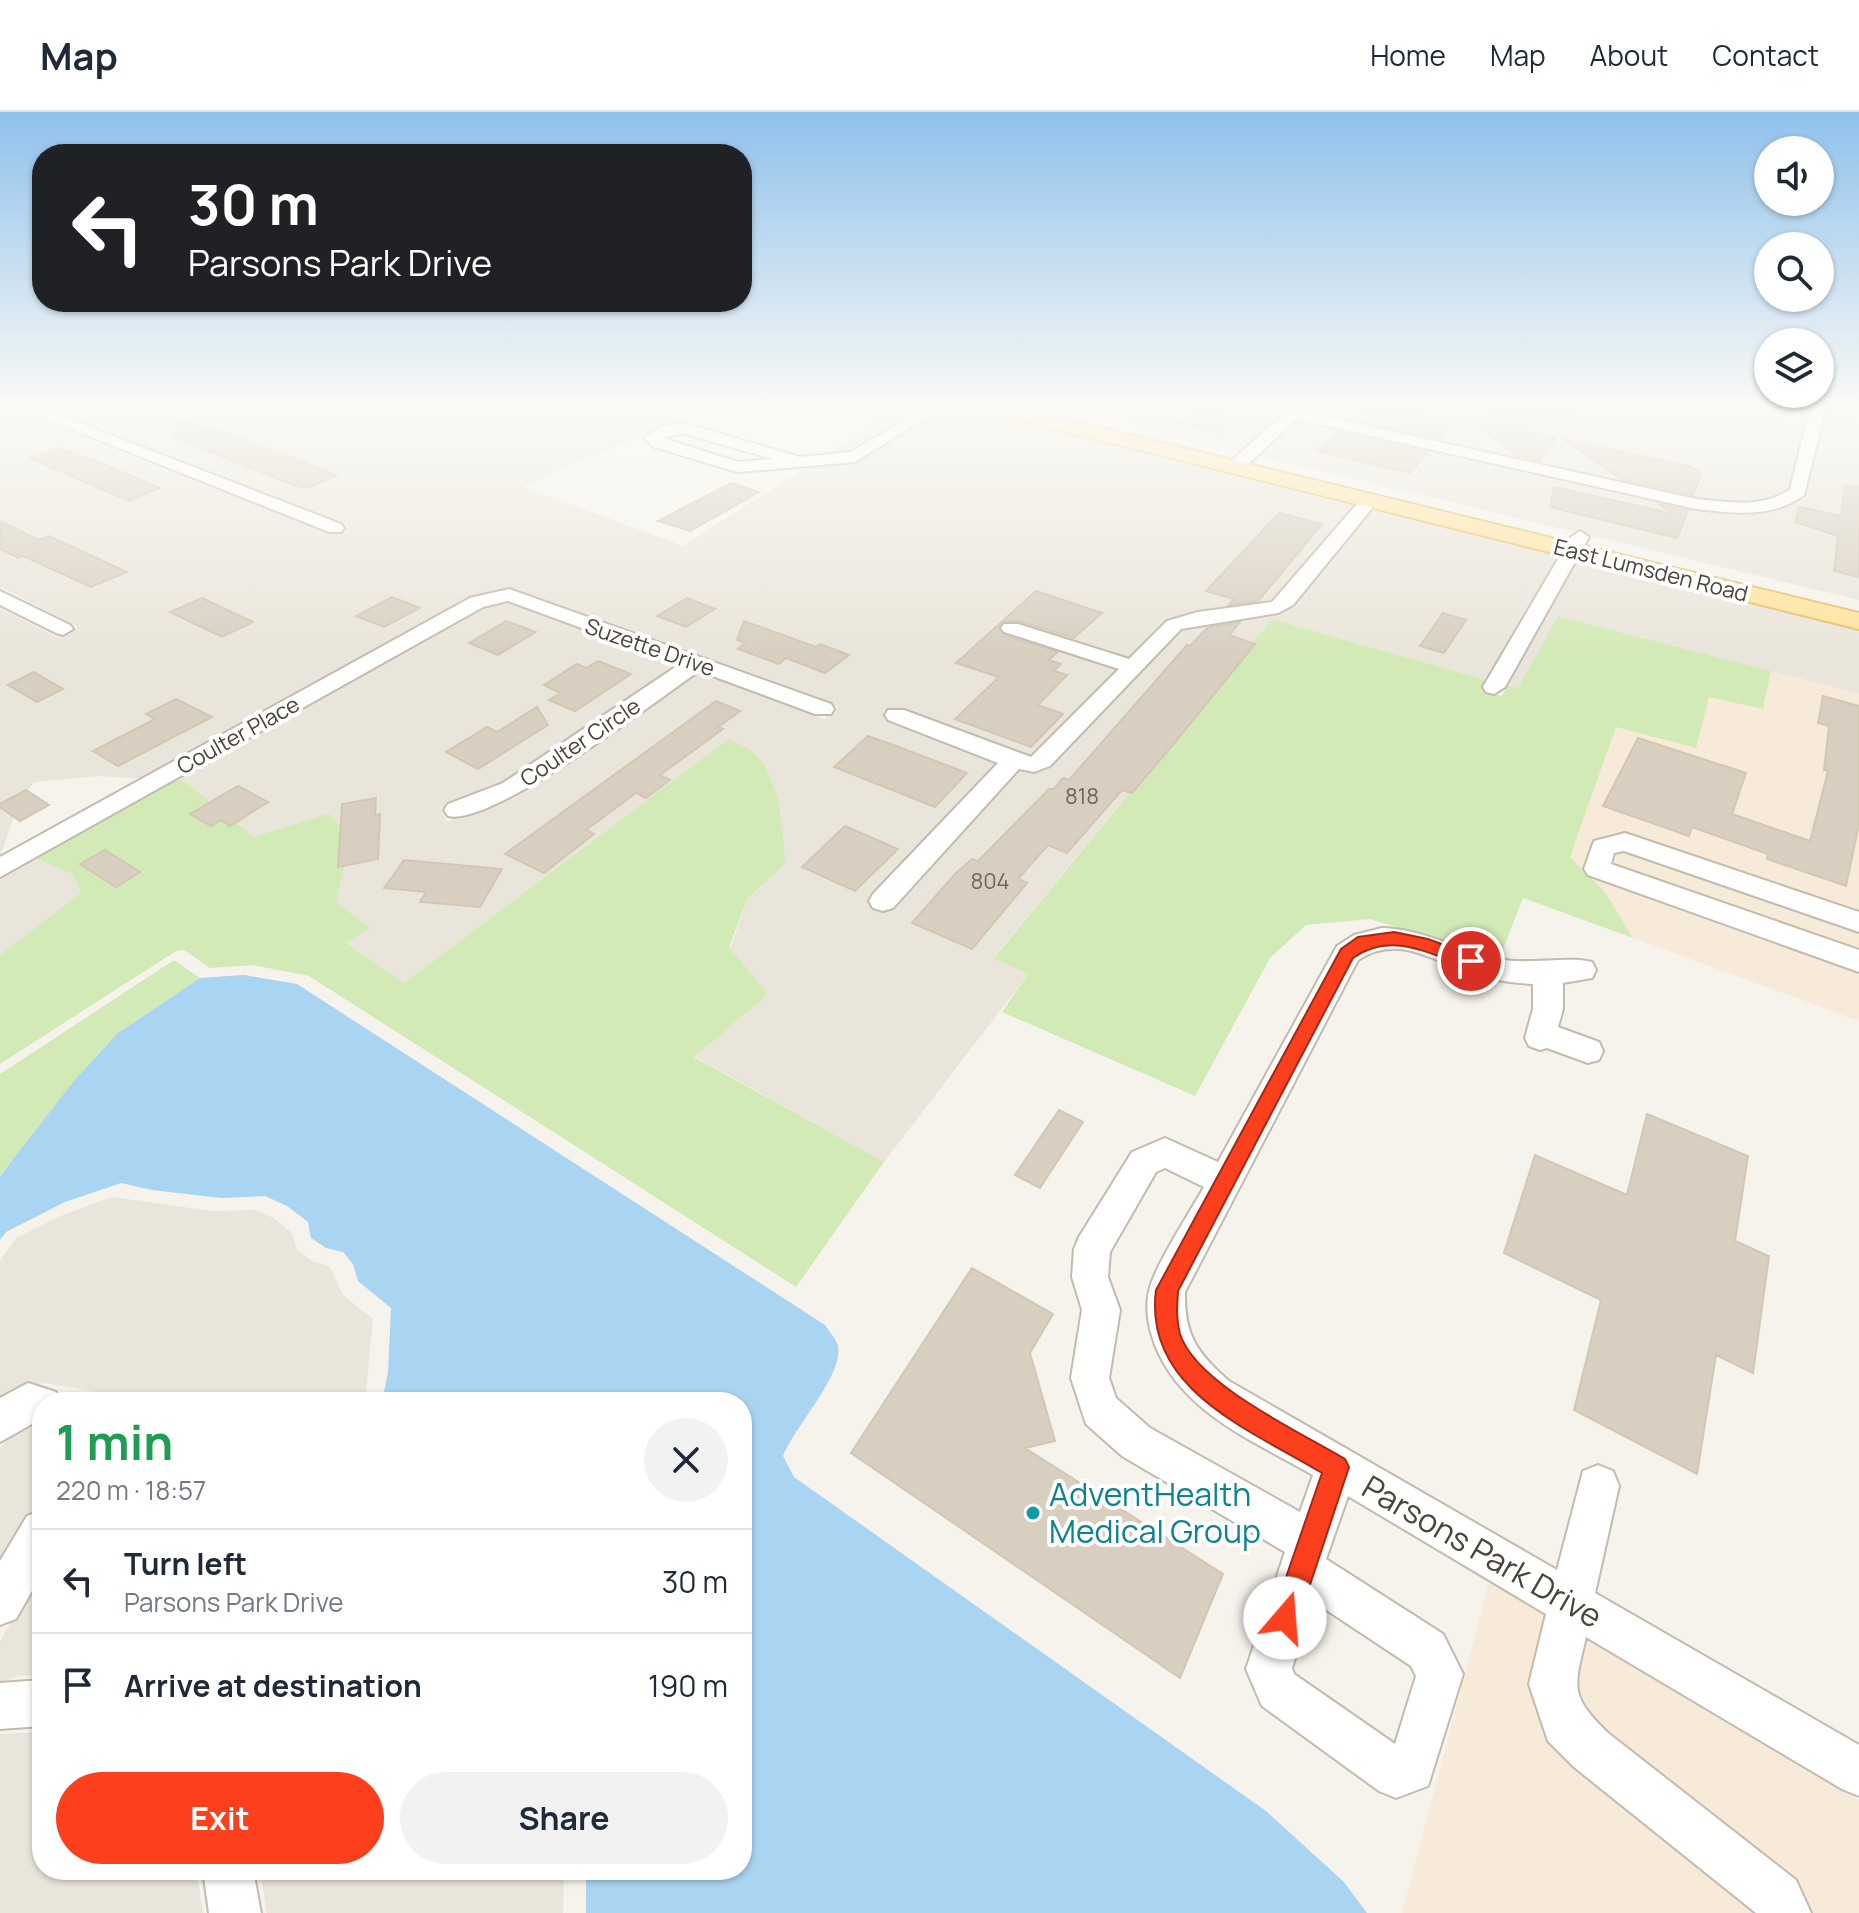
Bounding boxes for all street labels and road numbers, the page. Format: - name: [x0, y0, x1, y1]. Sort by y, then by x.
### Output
- street label: East Lumsden Road: [1551, 531, 1751, 609]
- street label: Suzette Drive: [581, 611, 719, 683]
- street label: Coulter Place: [171, 689, 305, 781]
- street label: Coulter Circle: [514, 691, 646, 793]
- street label: Parsons Park Drive: [1355, 1465, 1610, 1638]

